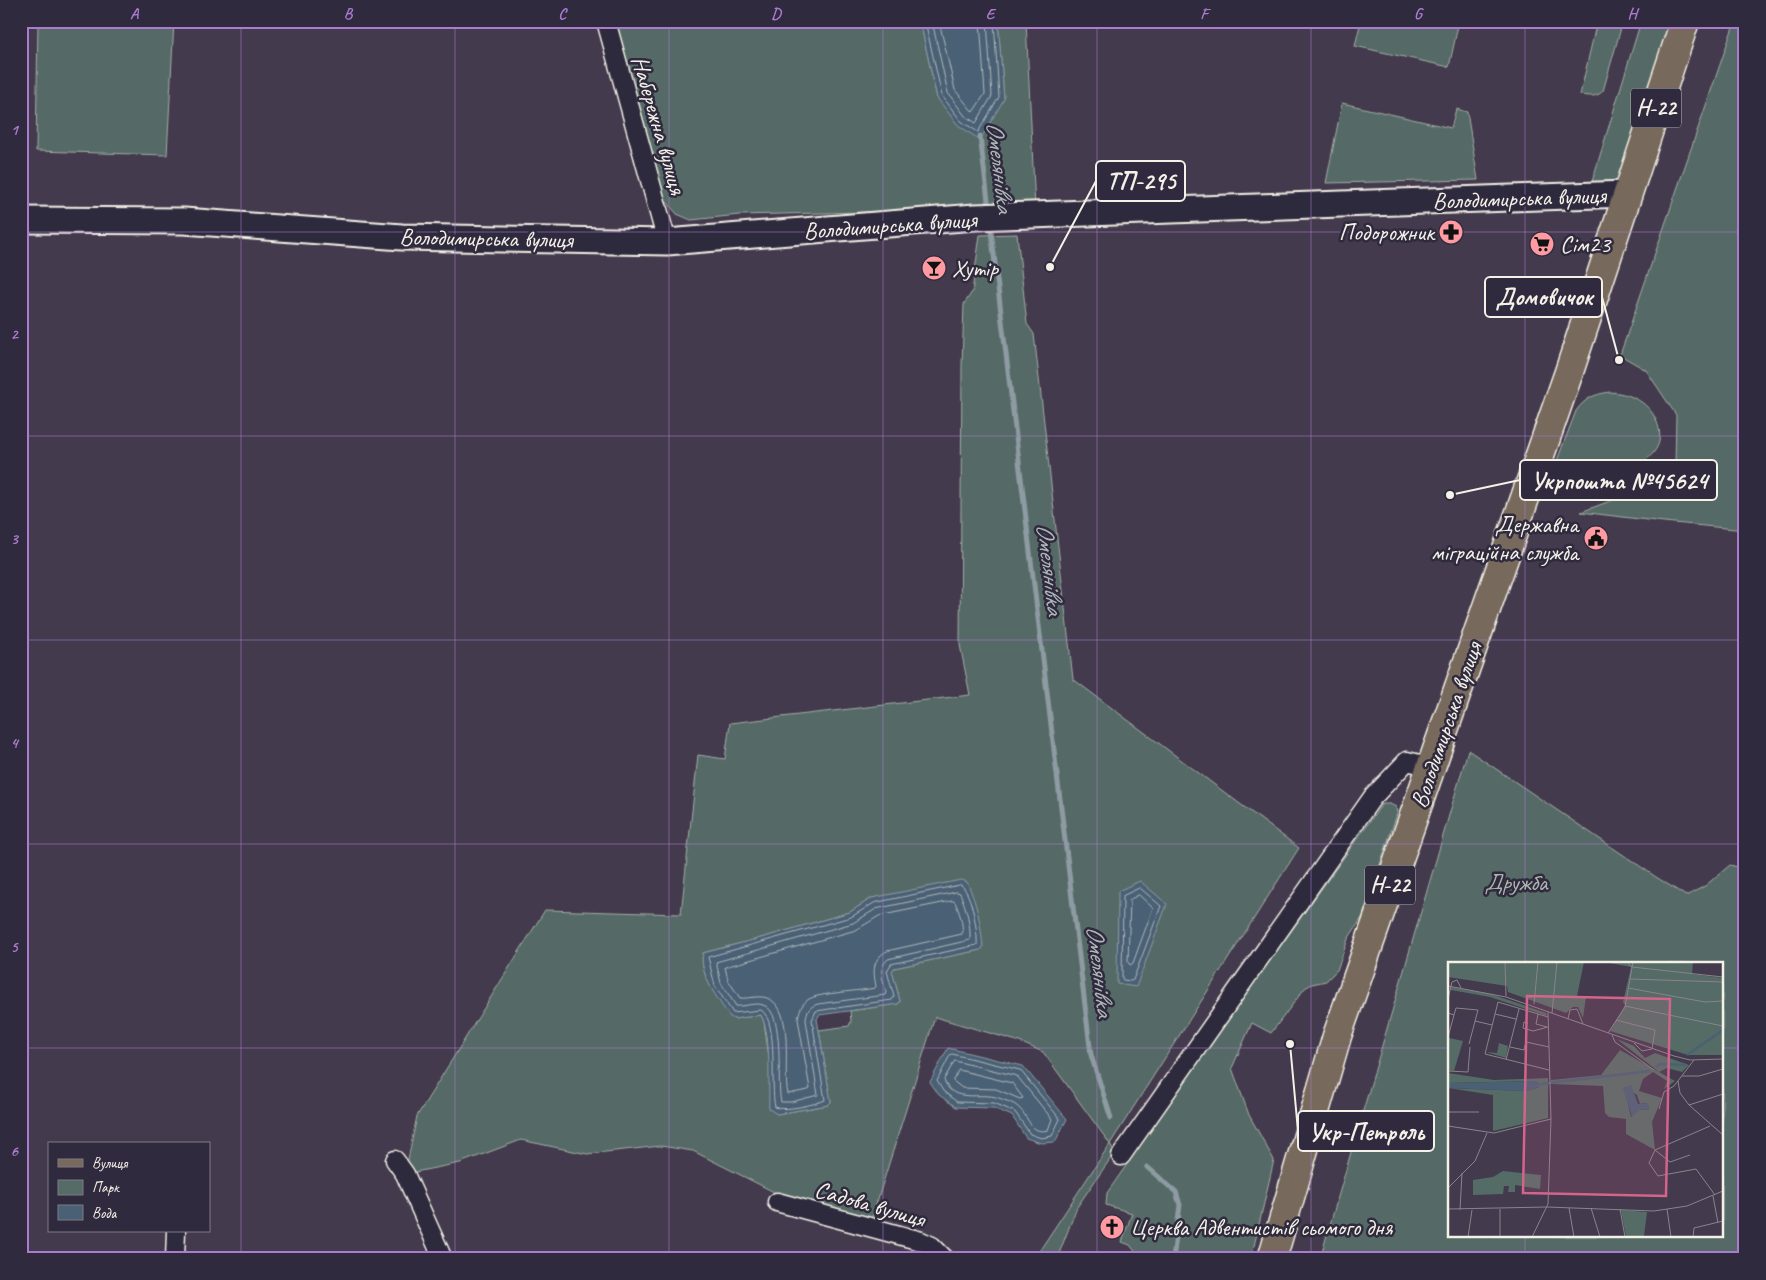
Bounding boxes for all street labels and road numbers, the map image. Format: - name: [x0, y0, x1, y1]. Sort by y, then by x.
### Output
- street label: Набережна вулиця: [625, 52, 693, 199]
- road number: Н-22: [1631, 89, 1681, 128]
- street label: Володимирська вулиця: [1432, 180, 1608, 216]
- street label: Володимирська вулиця: [803, 204, 979, 246]
- street label: Володимирська вулиця: [399, 221, 574, 255]
- street label: Володимирська вулиця: [1404, 637, 1489, 812]
- road number: Н-22: [1365, 866, 1415, 904]
- street label: Садова вулиця: [811, 1174, 930, 1235]

